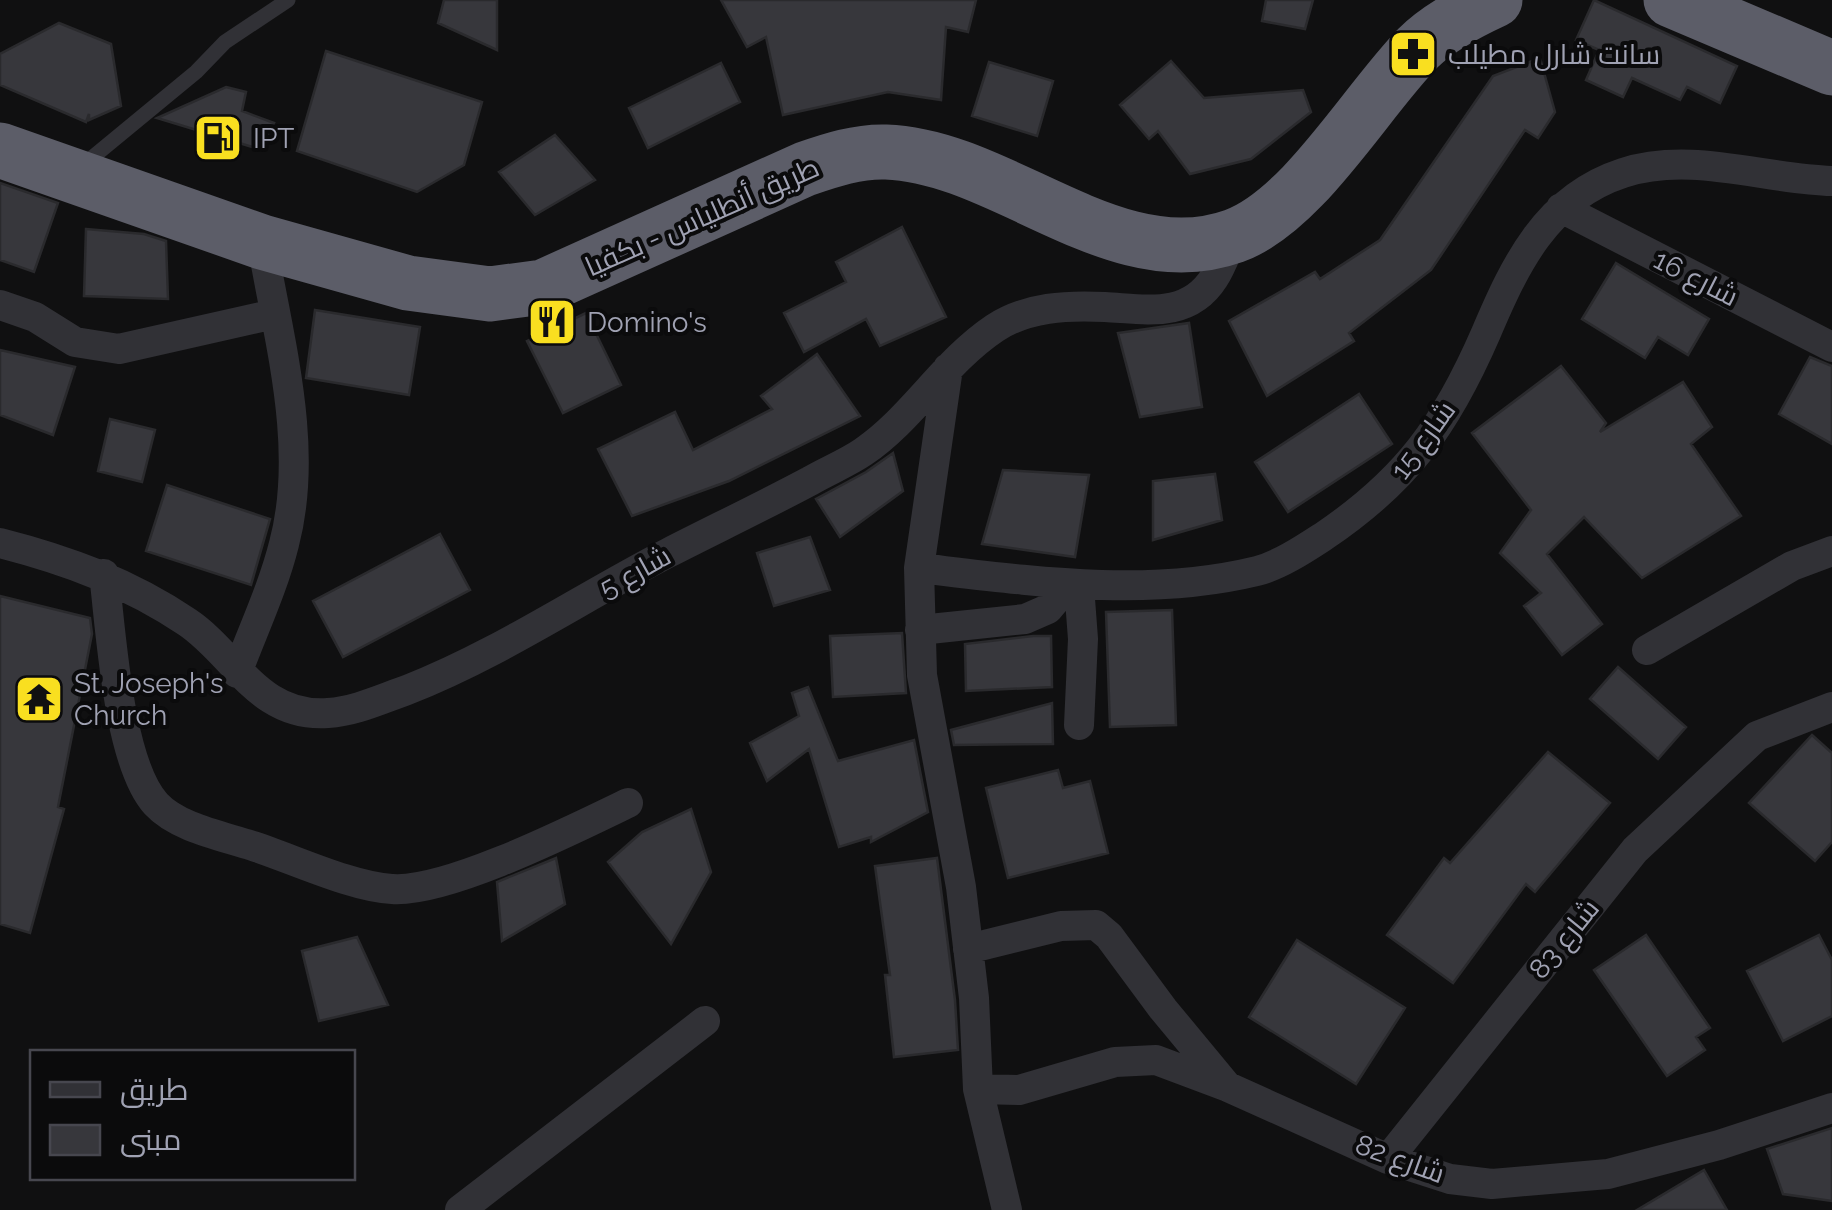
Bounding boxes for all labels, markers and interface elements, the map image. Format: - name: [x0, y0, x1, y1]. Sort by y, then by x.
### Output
- pharmacy icon: سانت شارل مطيلب: [1387, 28, 1439, 80]
- place label: سانت شارل مطيلب: [1448, 38, 1660, 71]
- fuel station icon: IPT: [192, 112, 244, 164]
- place label: IPT: [253, 122, 294, 155]
- street label: طريق أنطلياس - بكفيا: [580, 150, 824, 283]
- street label: شارع 16: [1647, 243, 1744, 315]
- restaurant icon: Domino's: [526, 296, 578, 348]
- place label: Domino's: [587, 306, 707, 339]
- street label: شارع 15: [1384, 394, 1464, 487]
- street label: شارع 5: [593, 539, 677, 607]
- place label: St. Joseph's Church: [74, 667, 224, 732]
- temple icon: St. Joseph's Church: [13, 673, 65, 725]
- street label: شارع 83: [1522, 892, 1608, 987]
- legend: [30, 1050, 355, 1180]
- text: طريق: [120, 1072, 189, 1108]
- text: مبنى: [120, 1122, 181, 1158]
- street label: شارع 82: [1350, 1128, 1449, 1192]

